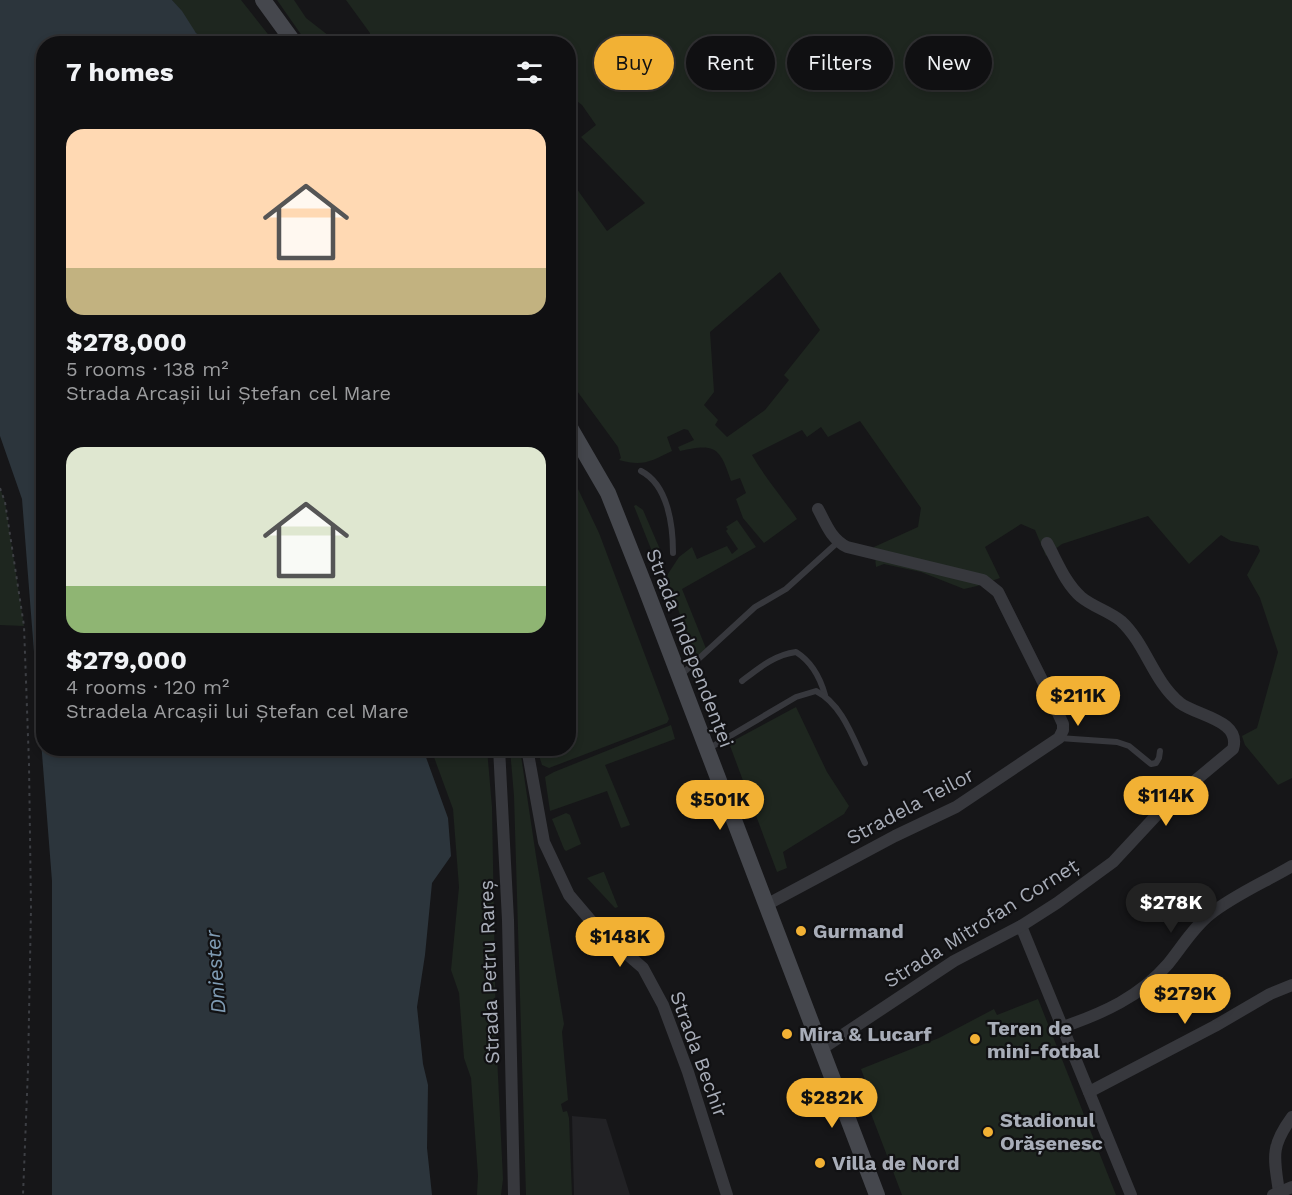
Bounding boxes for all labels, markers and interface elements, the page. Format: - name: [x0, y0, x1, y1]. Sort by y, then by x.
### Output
- chip: Buy: [594, 36, 674, 90]
- chip: Rent: [686, 36, 775, 90]
- chip: Filters: [787, 36, 893, 90]
- chip: New: [905, 36, 992, 90]
- icon: filters: [513, 56, 546, 89]
- text: 7 homes: [66, 57, 174, 87]
- icon: home: [252, 168, 360, 276]
- text: $278,000: [66, 327, 187, 357]
- text: 5 rooms · 138 m²: [66, 357, 229, 381]
- text: Strada Arcașii lui Ștefan cel Mare: [66, 381, 391, 405]
- icon: home: [252, 486, 360, 594]
- street label: Strada Independenței: [641, 545, 739, 751]
- text: $279,000: [66, 645, 187, 675]
- text: 4 rooms · 120 m²: [66, 675, 229, 699]
- pin: $211K: [1036, 676, 1120, 727]
- text: $211K: [1050, 683, 1106, 707]
- text: Stradela Arcașii lui Ștefan cel Mare: [66, 699, 409, 723]
- street label: Stradela Teilor: [842, 762, 978, 850]
- pin: $114K: [1124, 776, 1208, 827]
- pin: $501K: [678, 780, 762, 831]
- text: $114K: [1138, 783, 1194, 807]
- text: $501K: [690, 787, 750, 811]
- street label: Strada Mitrofan Corneț: [879, 853, 1083, 993]
- street label: Strada Petru Rareș: [474, 880, 504, 1064]
- pin: $278K: [1129, 883, 1213, 934]
- text: $278K: [1140, 890, 1202, 914]
- pin: $148K: [578, 917, 662, 968]
- place label: Gurmand: [813, 919, 904, 943]
- text: $148K: [590, 924, 650, 948]
- marker: Gurmand: [794, 924, 808, 938]
- water label: Dniester: [200, 928, 230, 1015]
- pin: $279K: [1143, 974, 1227, 1025]
- text: $279K: [1154, 981, 1216, 1005]
- street label: Strada Bechir: [665, 988, 733, 1120]
- place label: Teren de mini-fotbal: [987, 1016, 1100, 1063]
- place label: Mira & Lucarf: [799, 1022, 932, 1046]
- marker: Mira & Lucarf: [780, 1027, 794, 1041]
- marker: Teren de mini-fotbal: [968, 1032, 982, 1046]
- pin: $282K: [790, 1078, 874, 1129]
- text: $282K: [800, 1085, 864, 1109]
- place label: Stadionul Orășenesc: [1000, 1108, 1103, 1155]
- marker: Stadionul Orășenesc: [981, 1125, 995, 1139]
- place label: Villa de Nord: [832, 1151, 959, 1175]
- marker: Villa de Nord: [813, 1156, 827, 1170]

